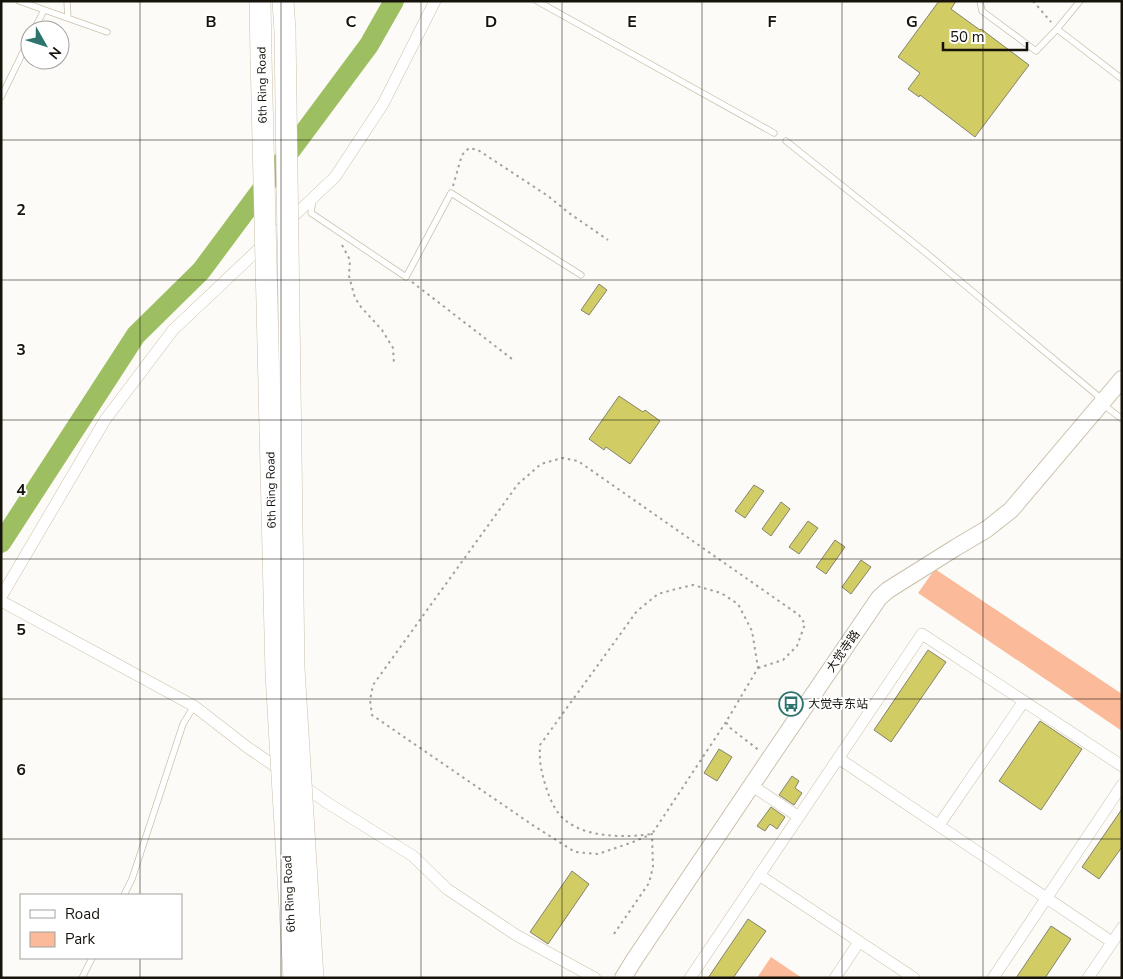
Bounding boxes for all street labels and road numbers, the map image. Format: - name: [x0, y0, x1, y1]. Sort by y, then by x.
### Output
- street label: 6th Ring Road: [253, 46, 271, 124]
- street label: 6th Ring Road: [262, 451, 280, 529]
- street label: 大觉寺路: [823, 627, 863, 675]
- street label: 6th Ring Road: [279, 855, 299, 933]

